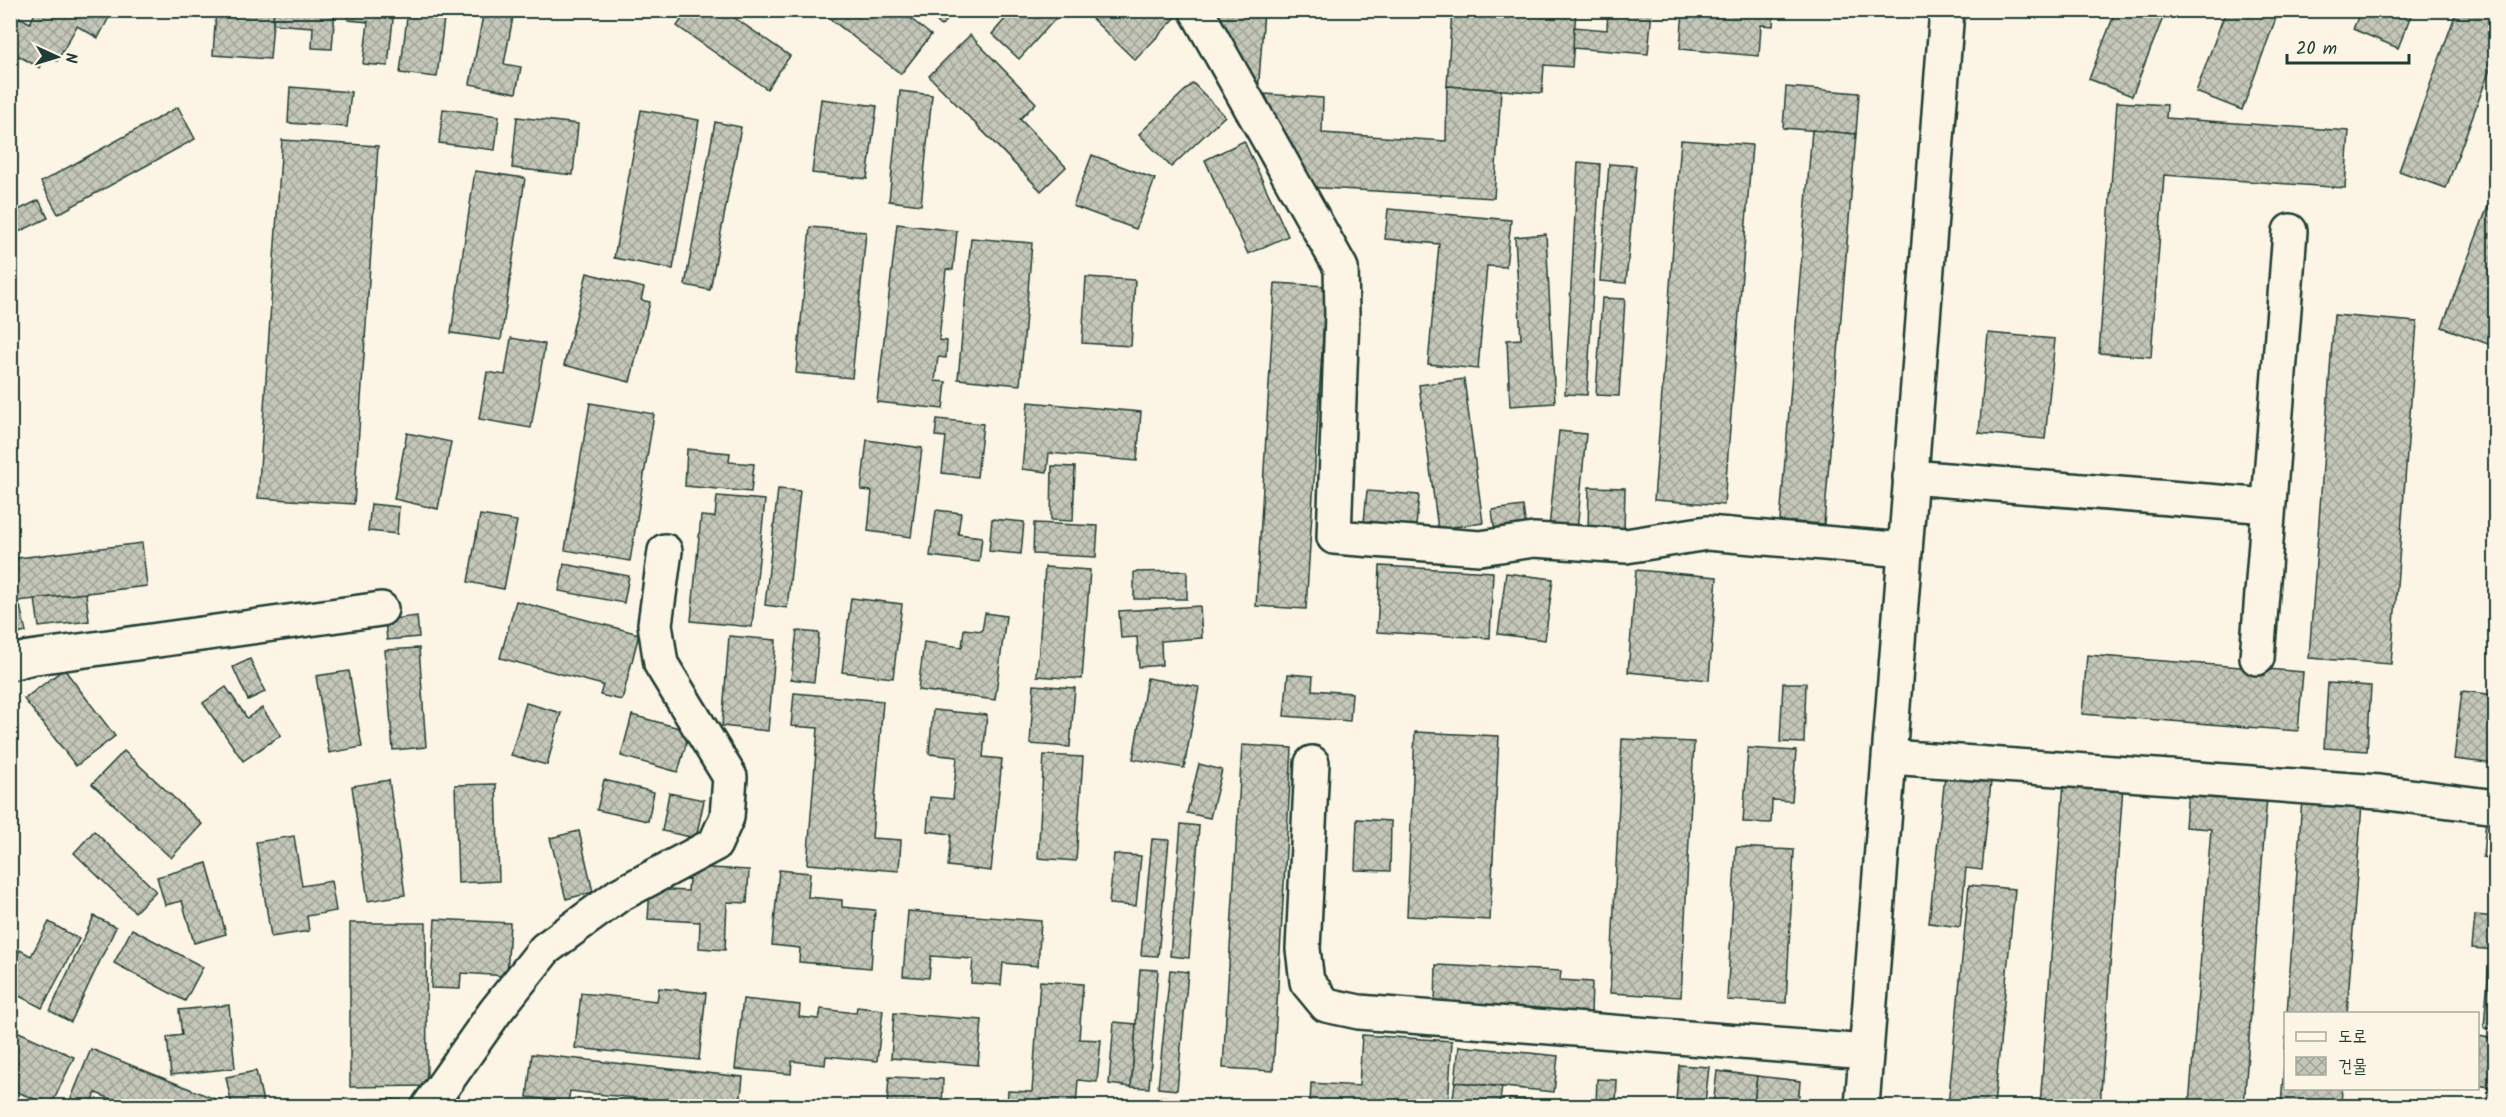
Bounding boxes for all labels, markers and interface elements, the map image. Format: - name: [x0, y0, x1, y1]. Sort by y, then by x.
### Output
- north arrow: [27, 27, 87, 87]
- scale bar: [2287, 27, 2408, 65]
- text: 20 m: [2296, 35, 2337, 64]
- text: N: [58, 52, 83, 64]
- legend: [2284, 1012, 2479, 1090]
- text: 도로: [2338, 1023, 2367, 1052]
- text: 건물: [2338, 1053, 2367, 1082]

